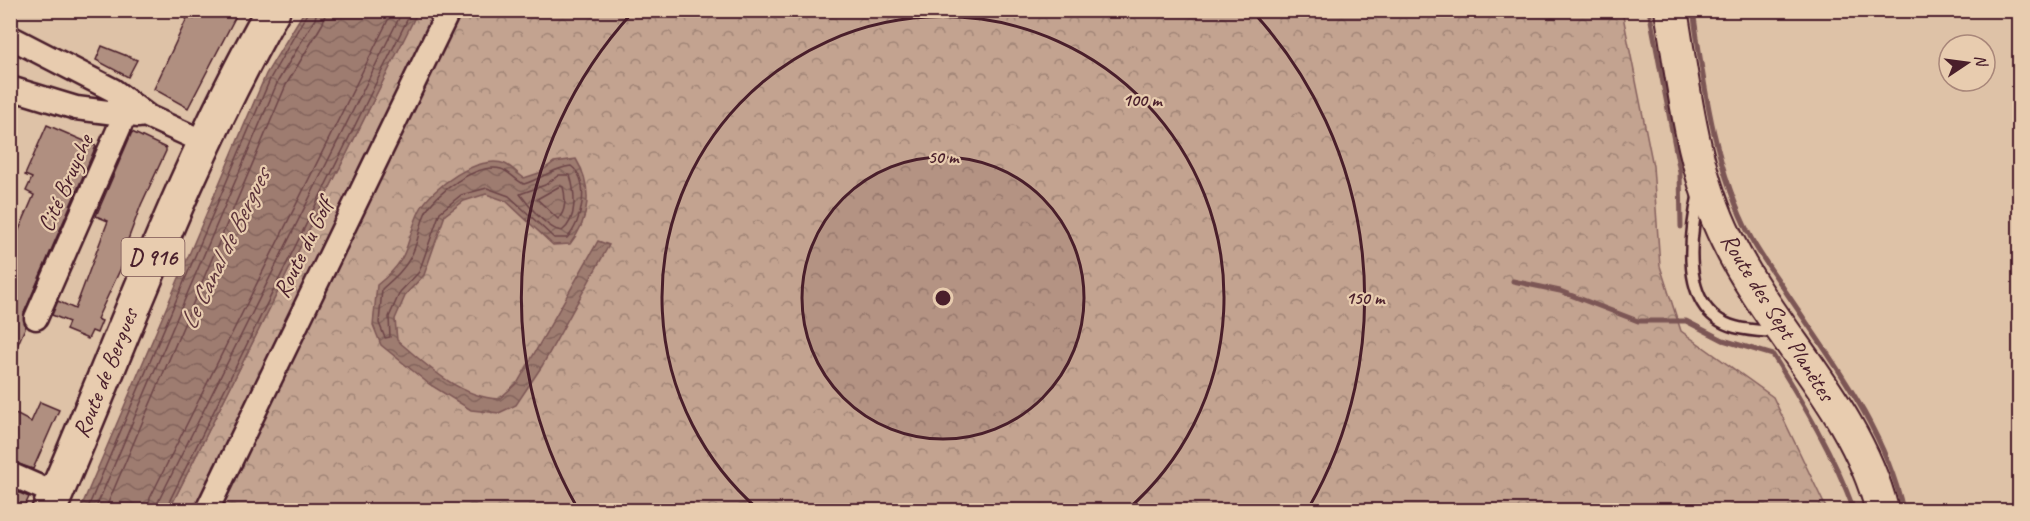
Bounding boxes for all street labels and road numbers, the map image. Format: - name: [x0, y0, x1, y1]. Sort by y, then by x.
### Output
- street label: Cité Bruyche: [30, 128, 101, 236]
- street label: Route du Golf: [266, 189, 342, 303]
- street label: Route des Sept Planètes: [1714, 227, 1843, 408]
- road number: D 916: [122, 238, 184, 276]
- street label: Route de Bergues: [65, 302, 145, 442]

